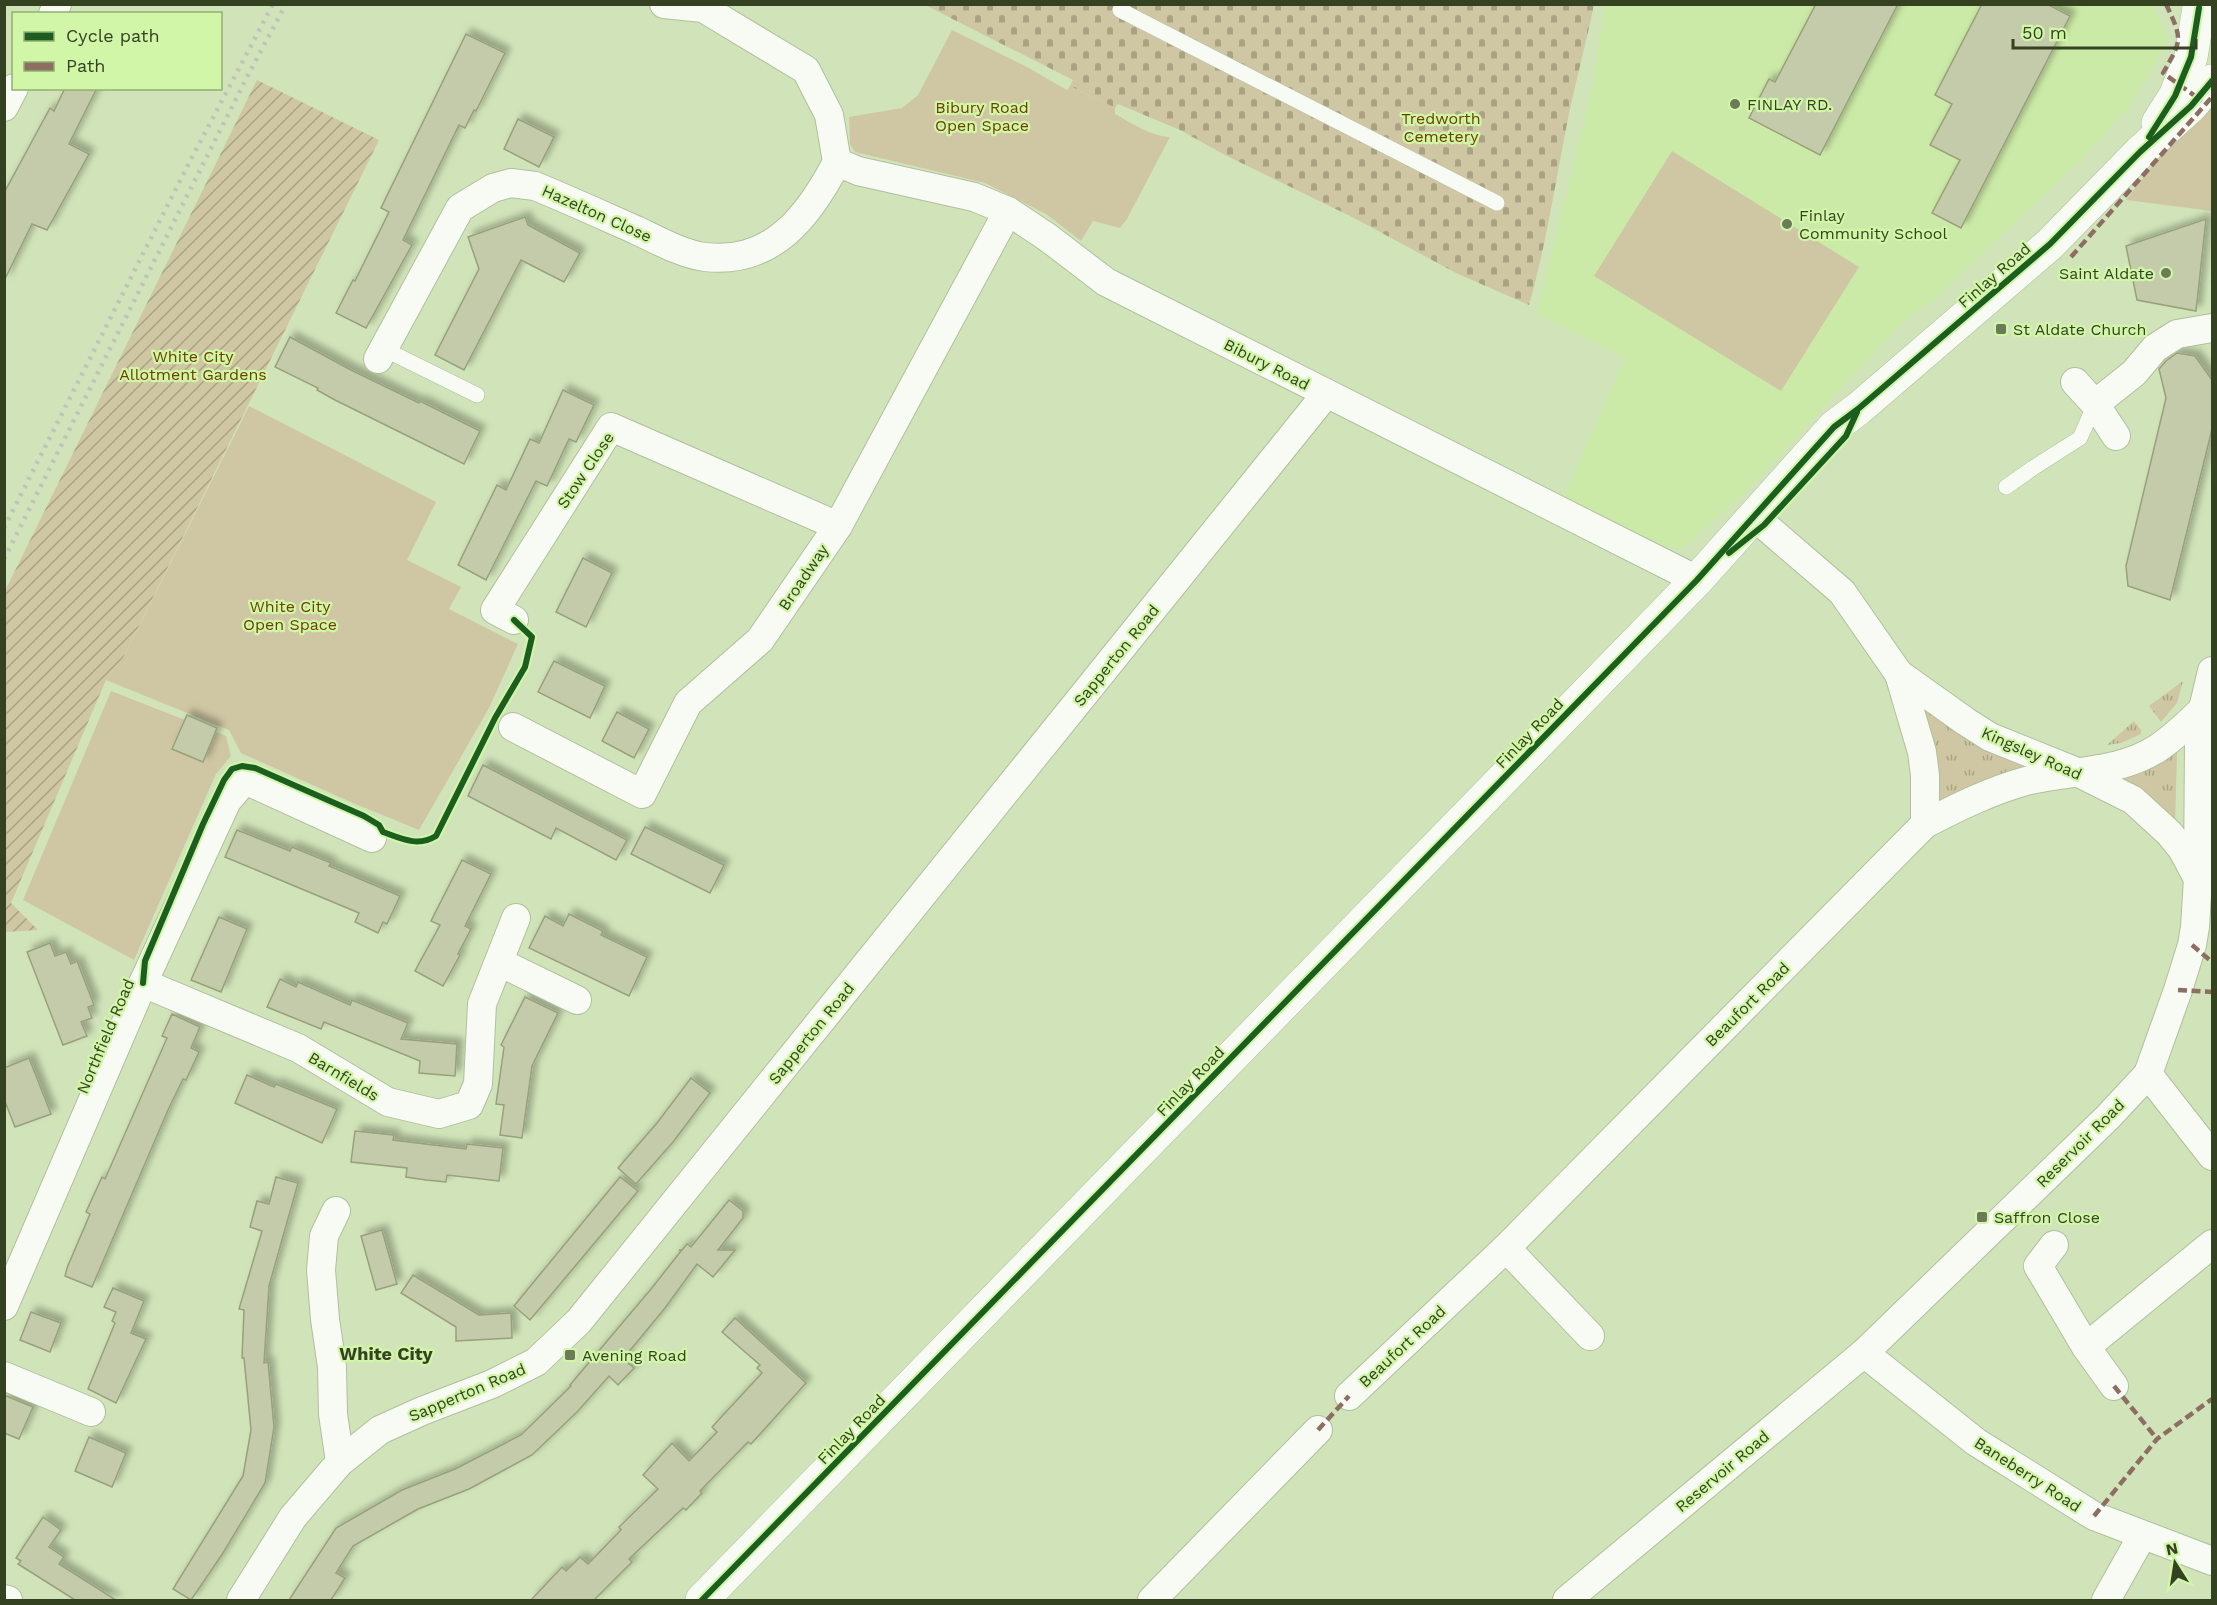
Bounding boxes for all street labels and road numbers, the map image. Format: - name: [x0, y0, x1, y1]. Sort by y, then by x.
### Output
- street label: Hazelton Close: [539, 181, 654, 246]
- street label: Finlay Road: [1954, 239, 2034, 312]
- street label: Bibury Road: [1221, 335, 1313, 394]
- street label: Stow Close: [553, 429, 618, 512]
- street label: Broadway: [774, 540, 833, 614]
- street label: Sapperton Road: [1070, 601, 1163, 710]
- street label: Finlay Road: [1491, 694, 1567, 772]
- street label: Kingsley Road: [1979, 723, 2085, 784]
- street label: Beaufort Road: [1701, 958, 1794, 1051]
- street label: Northfield Road: [73, 976, 138, 1097]
- street label: Sapperton Road: [765, 979, 858, 1088]
- street label: Finlay Road: [1152, 1042, 1228, 1120]
- street label: Barnfields: [305, 1048, 382, 1105]
- street label: Reservoir Road: [2032, 1095, 2128, 1191]
- street label: Beaufort Road: [1355, 1301, 1450, 1391]
- street label: Sapperton Road: [406, 1359, 529, 1426]
- street label: Finlay Road: [813, 1390, 889, 1468]
- street label: Reservoir Road: [1672, 1427, 1773, 1516]
- street label: Baneberry Road: [1971, 1433, 2085, 1516]

